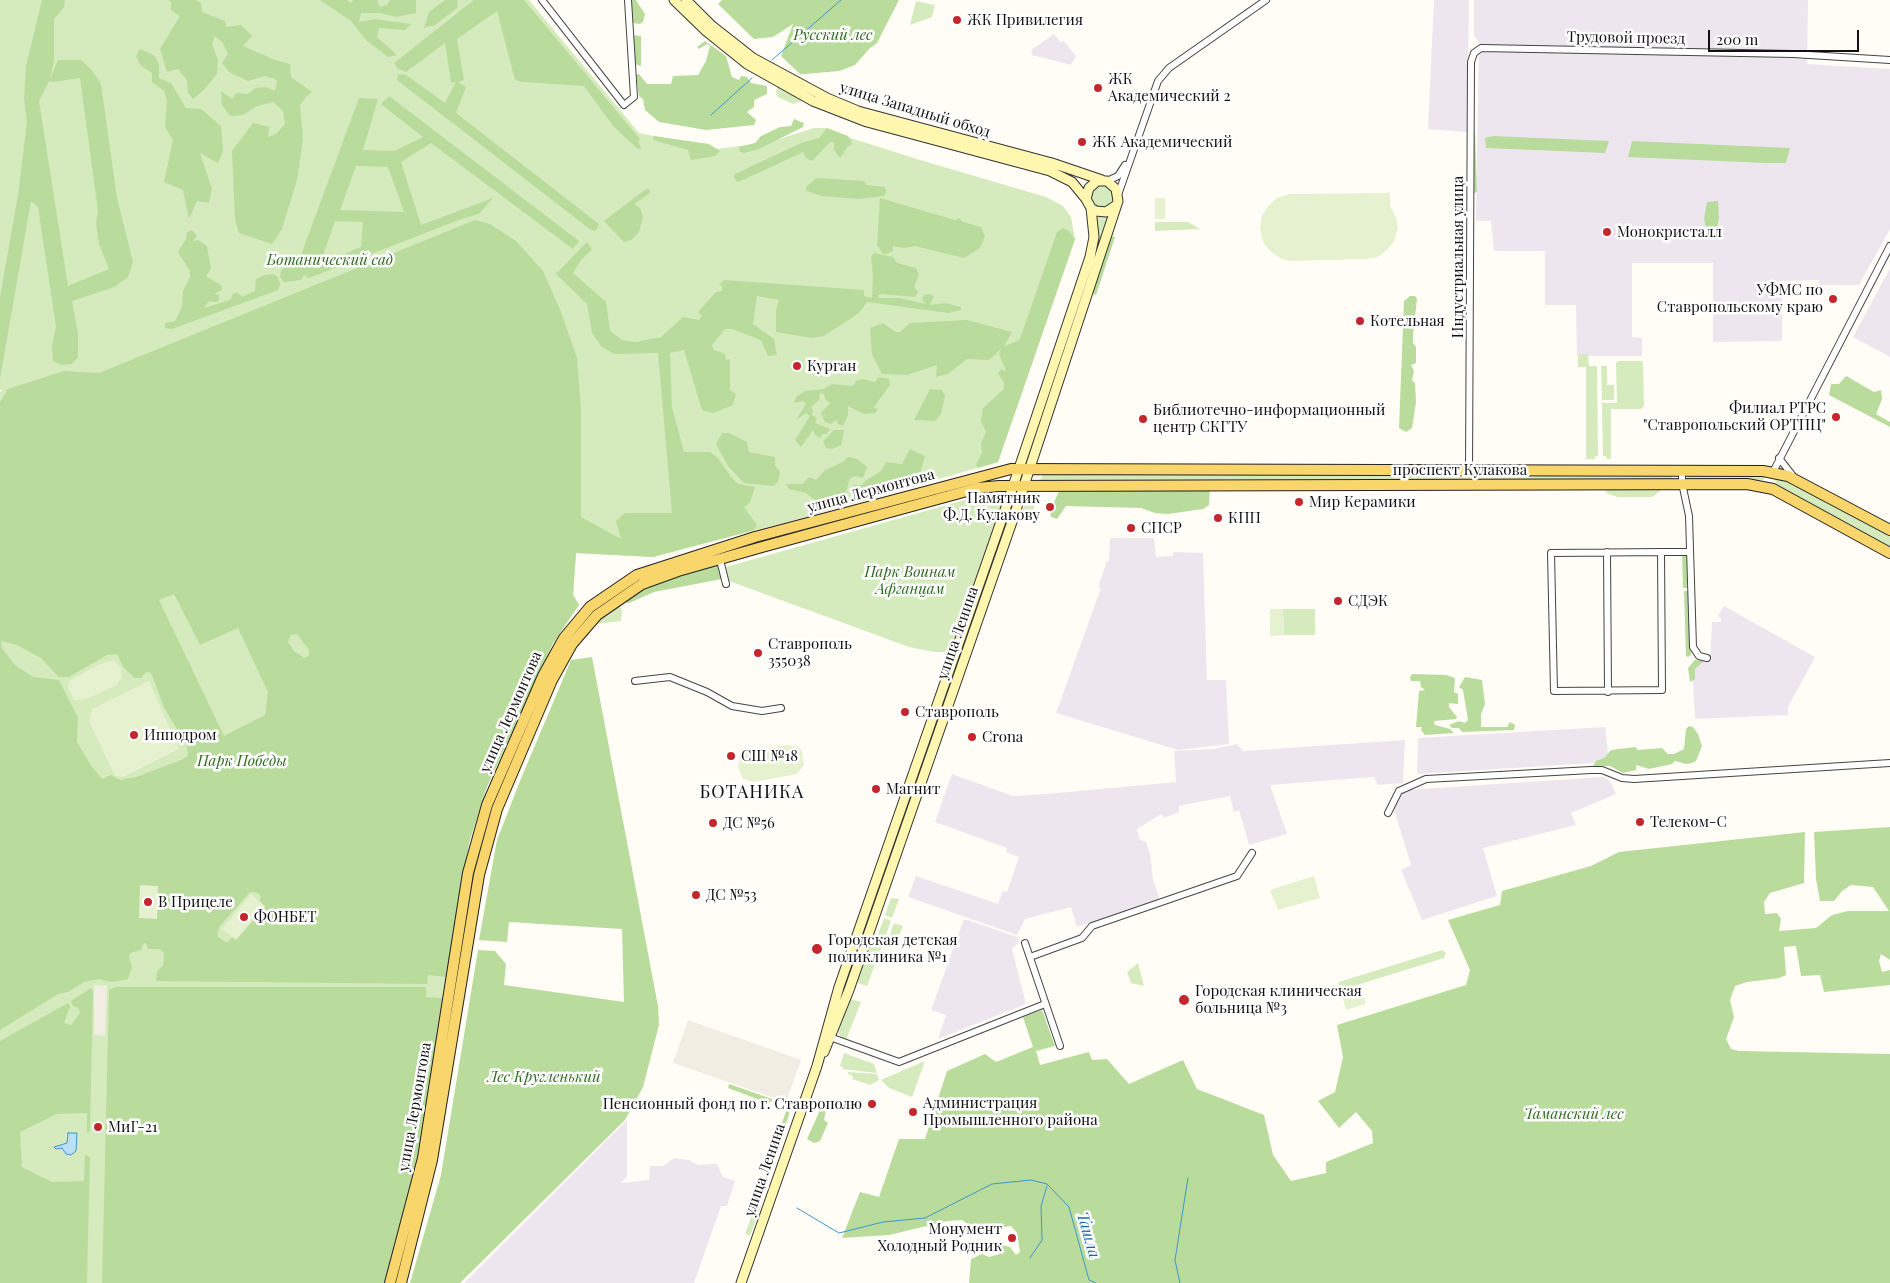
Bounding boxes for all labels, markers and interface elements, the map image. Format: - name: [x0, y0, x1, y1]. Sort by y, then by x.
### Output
- place label: ЖК Привилегия: [967, 11, 1083, 29]
- marker: ЖК Привилегия: [951, 14, 963, 26]
- scale bar: [1710, 20, 1861, 52]
- park label: Русский лес: [793, 26, 873, 44]
- street label: Трудовой проезд: [1567, 28, 1685, 48]
- text: 200 m: [1716, 29, 1758, 49]
- place label: ЖК Академический 2: [1108, 70, 1231, 105]
- street label: улица Западный обход: [837, 78, 993, 142]
- marker: ЖК Академический 2: [1092, 82, 1104, 94]
- place label: ЖК Академический: [1092, 133, 1232, 151]
- marker: ЖК Академический: [1076, 136, 1088, 148]
- street label: Индустриальная улица: [1449, 176, 1467, 338]
- place label: Монокристалл: [1617, 223, 1722, 241]
- marker: Монокристалл: [1601, 226, 1613, 238]
- park label: Ботанический сад: [267, 251, 393, 269]
- place label: УФМС по Ставропольскому краю: [1657, 281, 1823, 316]
- marker: УФМС по Ставропольскому краю: [1827, 293, 1839, 305]
- place label: Котельная: [1370, 312, 1445, 330]
- marker: Котельная: [1354, 315, 1366, 327]
- place label: Курган: [807, 357, 856, 375]
- marker: Курган: [791, 360, 803, 372]
- place label: Филиал РТРС "Ставропольский ОРТПЦ": [1643, 399, 1826, 434]
- place label: Библиотечно-информационный центр СКГТУ: [1153, 401, 1385, 436]
- marker: Филиал РТРС "Ставропольский ОРТПЦ": [1830, 411, 1842, 423]
- marker: Библиотечно-информационный центр СКГТУ: [1137, 413, 1149, 425]
- street label: проспект Кулакова: [1393, 461, 1527, 479]
- street label: улица Лермонтова: [805, 465, 937, 517]
- place label: Памятник Ф.Д. Кулакову: [943, 489, 1040, 524]
- place label: Мир Керамики: [1309, 493, 1416, 511]
- marker: Мир Керамики: [1293, 496, 1305, 508]
- marker: Памятник Ф.Д. Кулакову: [1044, 501, 1056, 513]
- place label: КПП: [1228, 509, 1261, 527]
- marker: КПП: [1212, 512, 1224, 524]
- place label: СПСР: [1141, 519, 1182, 537]
- marker: СПСР: [1125, 522, 1137, 534]
- park label: Парк Воинам Афганцам: [864, 563, 956, 598]
- street label: улица Ленина: [934, 584, 982, 682]
- place label: СДЭК: [1348, 592, 1388, 610]
- marker: СДЭК: [1332, 595, 1344, 607]
- place label: Ставрополь 355038: [768, 635, 852, 670]
- marker: Ставрополь 355038: [752, 647, 764, 659]
- street label: улица Лермонтова: [476, 649, 546, 775]
- place label: Ставрополь: [915, 703, 999, 721]
- marker: Ставрополь: [899, 706, 911, 718]
- place label: Ипподром: [144, 726, 217, 744]
- place label: Crona: [982, 728, 1023, 746]
- marker: Ипподром: [128, 729, 140, 741]
- marker: Crona: [966, 731, 978, 743]
- place label: СШ №18: [741, 747, 798, 765]
- marker: СШ №18: [725, 750, 737, 762]
- park label: Парк Победы: [197, 752, 287, 770]
- place label: Магнит: [886, 780, 940, 798]
- district label: БОТАНИКА: [699, 781, 805, 803]
- marker: Магнит: [870, 783, 882, 795]
- place label: Телеком-С: [1650, 813, 1727, 831]
- place label: ДС №56: [723, 814, 775, 832]
- marker: Телеком-С: [1634, 816, 1646, 828]
- marker: ДС №56: [707, 817, 719, 829]
- place label: ДС №53: [706, 886, 757, 904]
- marker: ДС №53: [690, 889, 702, 901]
- place label: В Прицеле: [158, 893, 233, 911]
- marker: В Прицеле: [142, 896, 154, 908]
- place label: ФОНБЕТ: [254, 908, 316, 926]
- marker: ФОНБЕТ: [238, 911, 250, 923]
- place label: Городская детская поликлиника №1: [828, 931, 958, 966]
- marker: Городская детская поликлиника №1: [810, 942, 824, 956]
- place label: Городская клиническая больница №3: [1195, 982, 1362, 1017]
- marker: Городская клиническая больница №3: [1177, 993, 1191, 1007]
- street label: улица Лермонтова: [395, 1041, 435, 1173]
- park label: Лес Кругленький: [488, 1068, 600, 1086]
- place label: Администрация Промышленного района: [923, 1094, 1098, 1129]
- place label: Пенсионный фонд по г. Ставрополю: [603, 1095, 862, 1113]
- marker: Пенсионный фонд по г. Ставрополю: [866, 1098, 878, 1110]
- park label: Таманский лес: [1524, 1105, 1624, 1123]
- marker: Администрация Промышленного района: [907, 1106, 919, 1118]
- place label: МиГ-21: [108, 1118, 157, 1136]
- marker: МиГ-21: [92, 1121, 104, 1133]
- street label: улица Ленина: [741, 1121, 789, 1219]
- water label: Ташла: [1072, 1210, 1104, 1260]
- place label: Монумент Холодный Родник: [878, 1220, 1002, 1255]
- marker: Монумент Холодный Родник: [1006, 1232, 1018, 1244]

